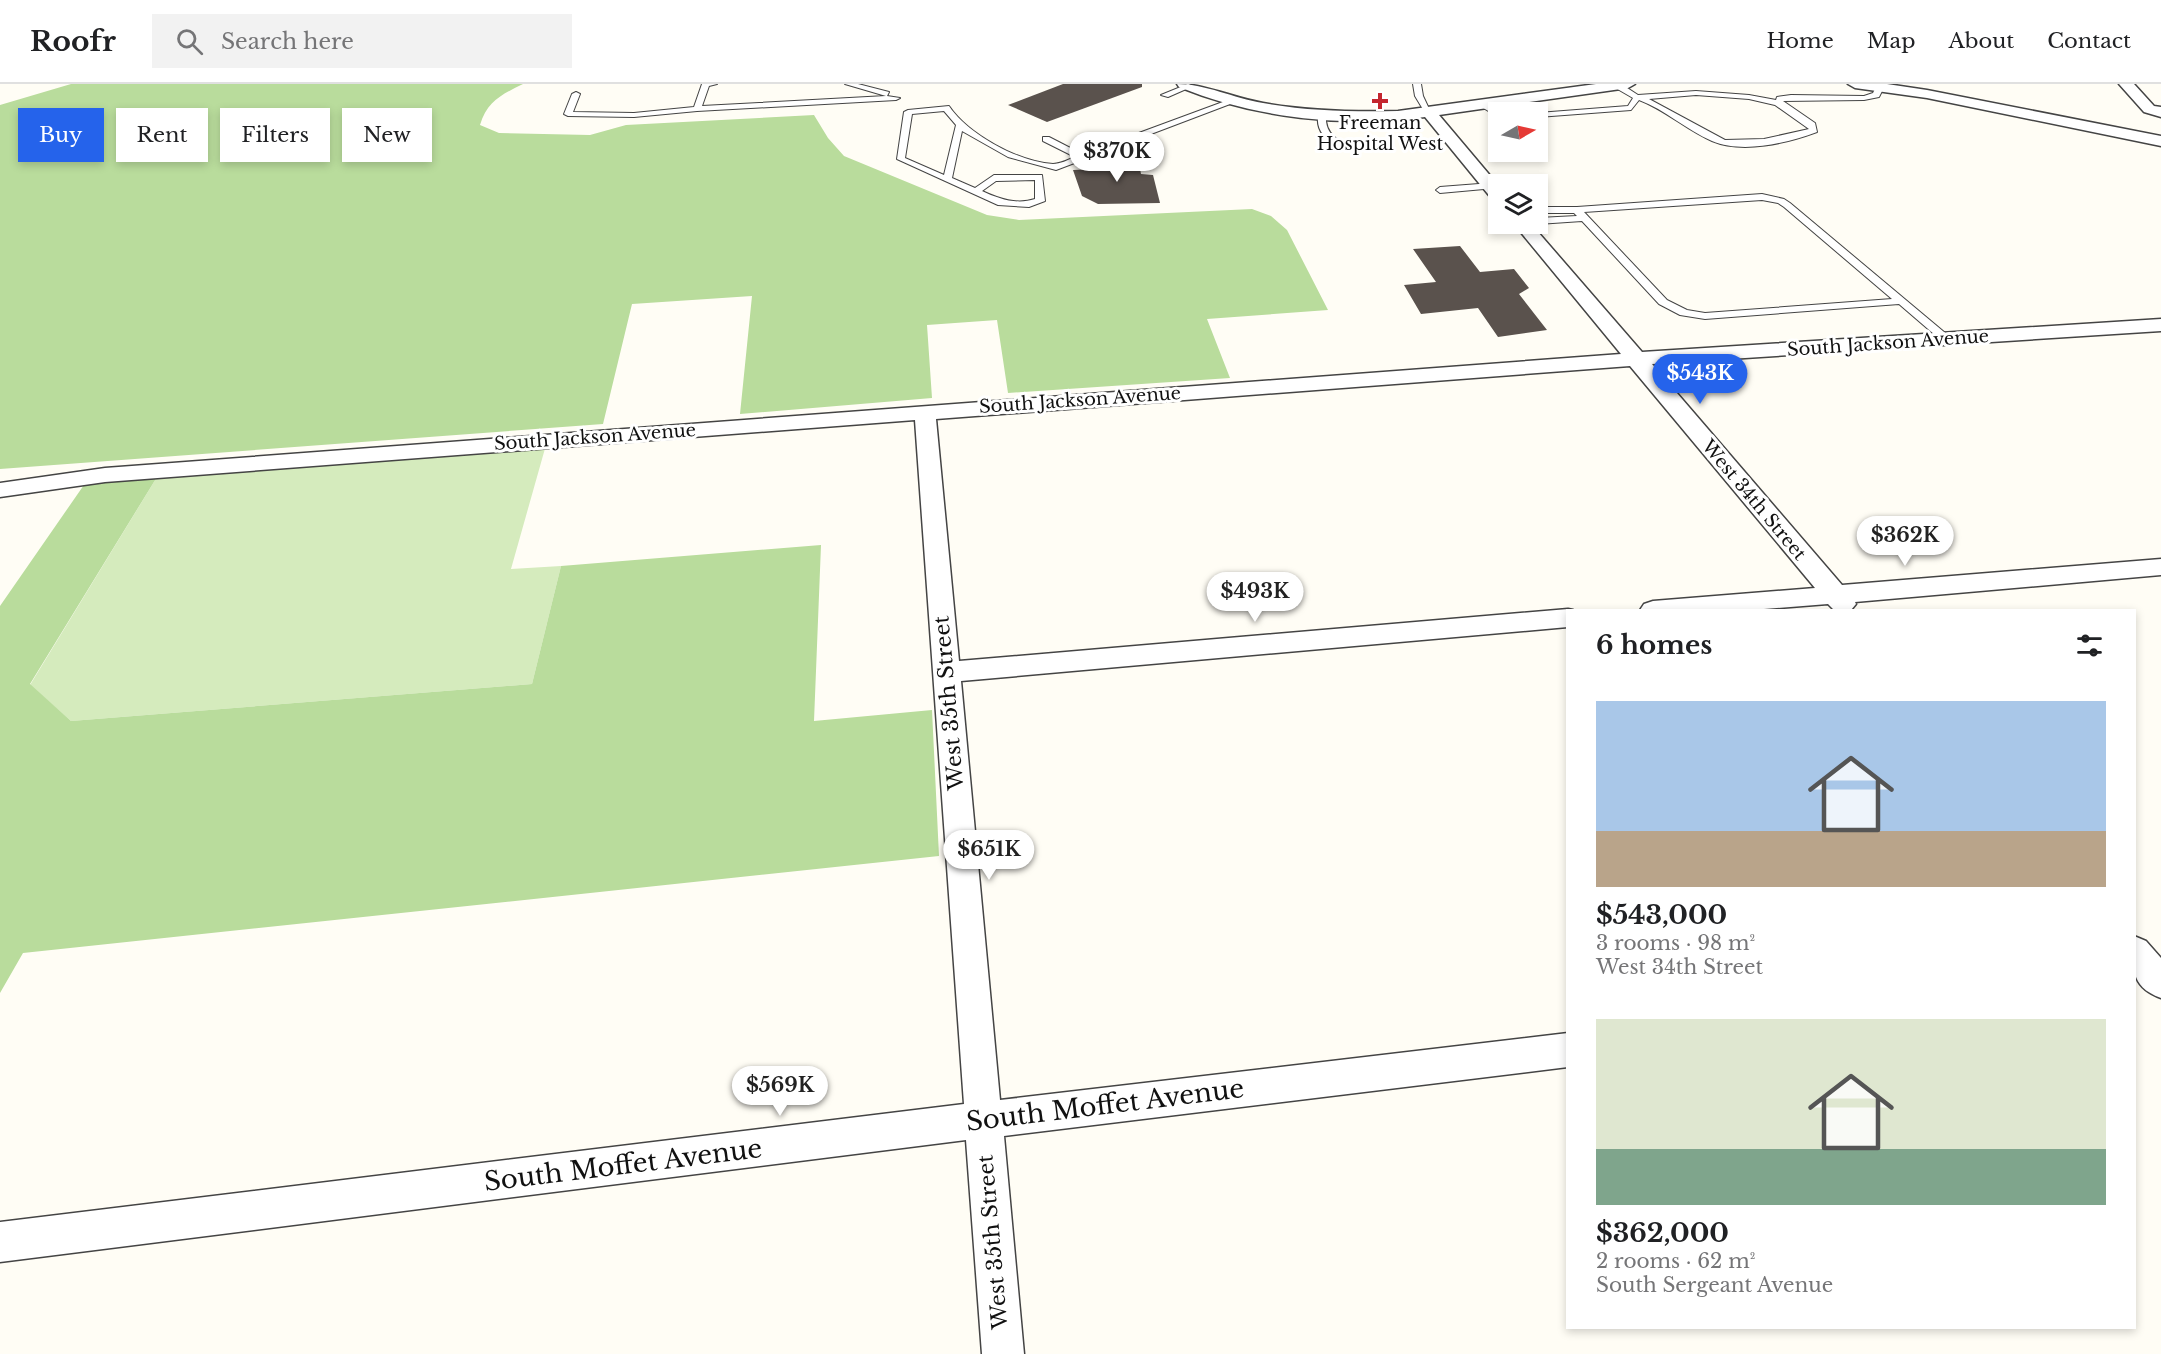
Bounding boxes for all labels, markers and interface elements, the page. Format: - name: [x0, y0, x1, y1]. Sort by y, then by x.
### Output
- search box: [152, 14, 572, 68]
- text: Roofr: [30, 24, 116, 59]
- icon: search: [173, 25, 206, 58]
- text: Search here: [221, 28, 354, 55]
- text: Home: [1767, 28, 1834, 54]
- text: Map: [1867, 28, 1915, 54]
- text: About: [1948, 28, 2014, 54]
- text: Contact: [2047, 28, 2131, 54]
- marker: Freeman Hospital West: [1371, 92, 1389, 110]
- north arrow: [1488, 102, 1548, 162]
- map controls: [1488, 102, 1548, 234]
- chip: Buy: [18, 108, 104, 162]
- chip: Rent: [116, 108, 208, 162]
- chip: Filters: [220, 108, 330, 162]
- chip: New: [342, 108, 432, 162]
- place label: Freeman Hospital West: [1317, 112, 1443, 155]
- pin: $370K: [1075, 132, 1159, 183]
- text: $370K: [1083, 139, 1151, 163]
- button: layers: [1488, 174, 1548, 234]
- street label: South Jackson Avenue: [1786, 325, 1990, 361]
- pin: $543K: [1658, 354, 1742, 405]
- text: $543K: [1666, 361, 1734, 385]
- street label: South Jackson Avenue: [978, 382, 1182, 418]
- street label: South Jackson Avenue: [493, 419, 697, 455]
- street label: West 34th Street: [1697, 435, 1811, 565]
- pin: $362K: [1863, 516, 1947, 567]
- text: $362K: [1871, 523, 1939, 547]
- pin: $493K: [1213, 572, 1297, 623]
- text: $493K: [1221, 579, 1289, 603]
- street label: West 35th Street: [928, 615, 970, 792]
- text: 6 homes: [1596, 629, 1712, 661]
- icon: filters: [2073, 629, 2106, 662]
- icon: home: [1797, 740, 1905, 848]
- pin: $651K: [947, 830, 1031, 881]
- text: $651K: [957, 837, 1021, 861]
- text: $543,000: [1596, 899, 1727, 931]
- text: 3 rooms · 98 m²: [1596, 931, 1755, 955]
- text: West 34th Street: [1596, 955, 1763, 979]
- icon: home: [1797, 1058, 1905, 1166]
- pin: $569K: [738, 1066, 822, 1117]
- street label: South Moffet Avenue: [964, 1072, 1246, 1138]
- text: $569K: [746, 1073, 814, 1097]
- street label: South Moffet Avenue: [482, 1132, 764, 1198]
- street label: West 35th Street: [972, 1154, 1014, 1331]
- text: $362,000: [1596, 1217, 1729, 1249]
- text: 2 rooms · 62 m²: [1596, 1249, 1755, 1273]
- text: South Sergeant Avenue: [1596, 1273, 1833, 1297]

